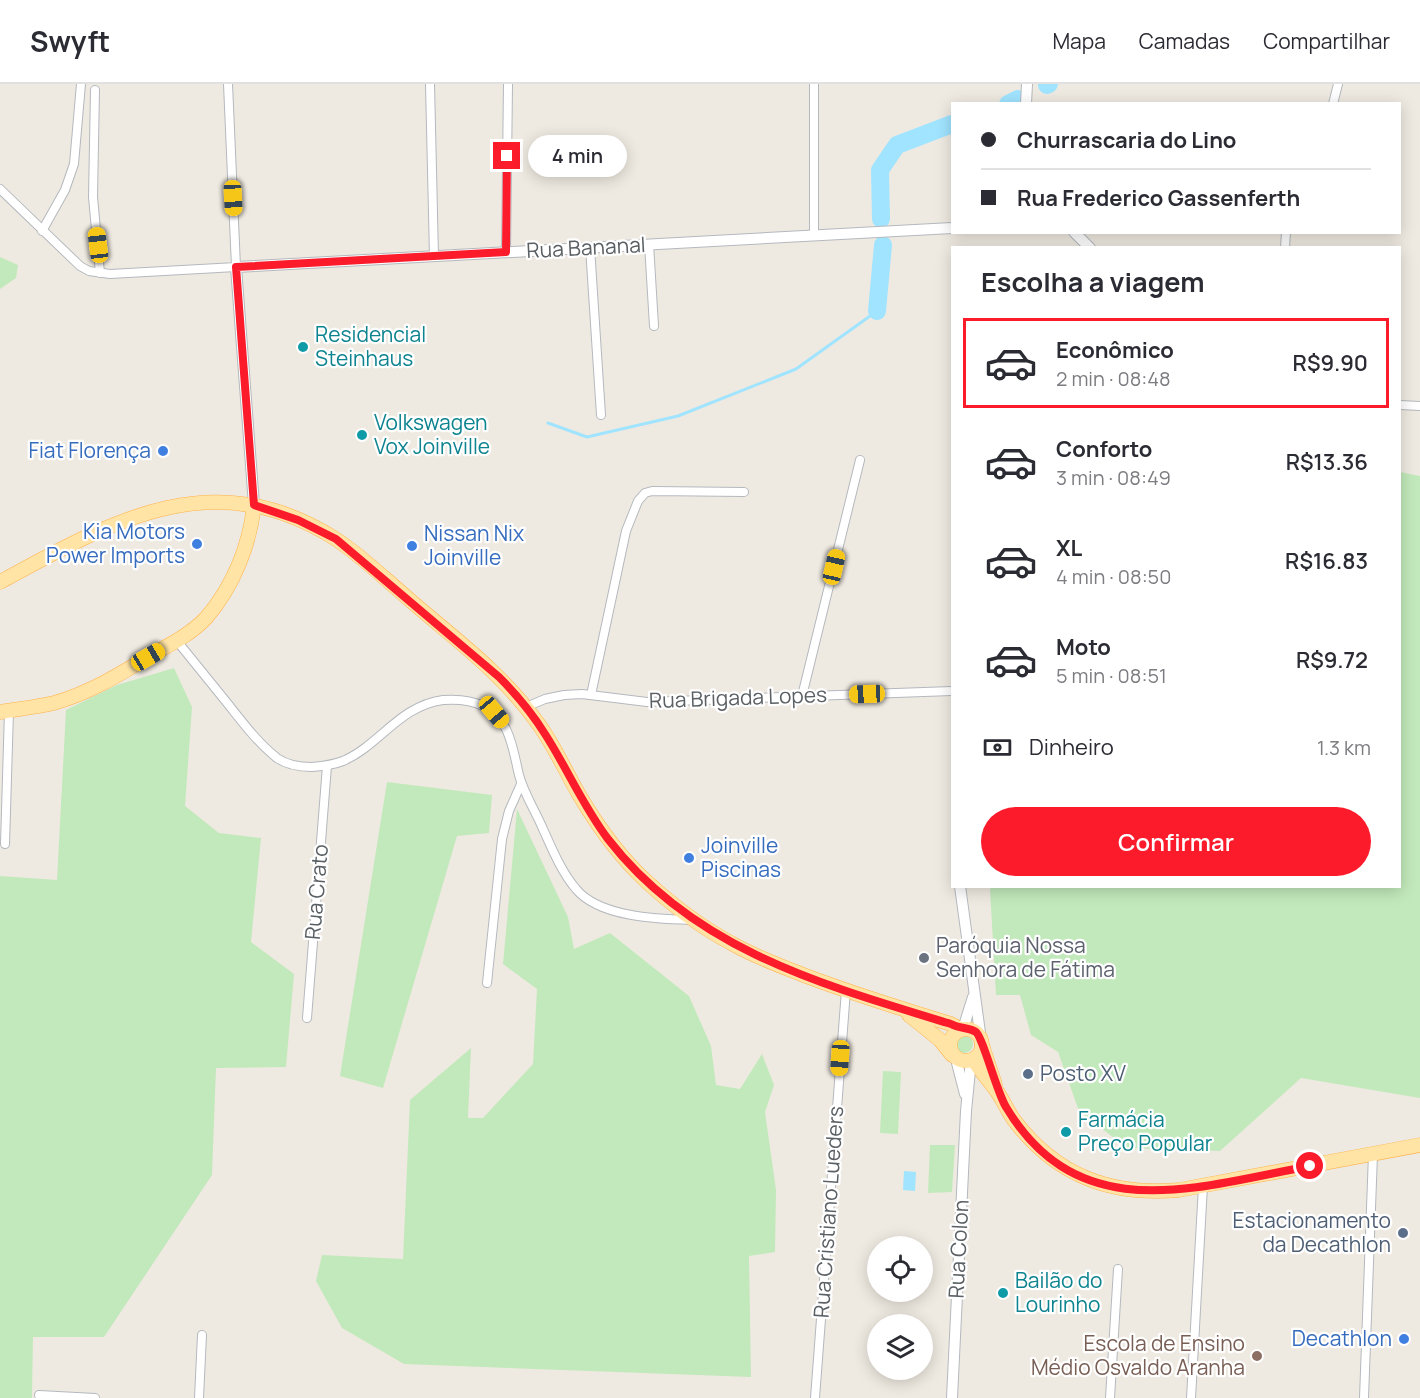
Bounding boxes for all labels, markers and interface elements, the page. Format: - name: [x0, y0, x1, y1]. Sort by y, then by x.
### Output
- text: Swyft: [30, 22, 110, 60]
- text: Mapa: [1052, 27, 1106, 55]
- text: Camadas: [1139, 27, 1230, 55]
- text: Compartilhar: [1263, 27, 1390, 55]
- text: Churrascaria do Lino: [1017, 125, 1236, 155]
- callout: 4 min: [528, 135, 627, 177]
- route end: [493, 142, 520, 169]
- text: 4 min: [552, 142, 603, 169]
- car: [223, 180, 243, 216]
- text: Rua Frederico Gassenferth: [1017, 183, 1300, 213]
- car: [87, 226, 109, 264]
- street label: Rua Bananal: [526, 230, 646, 264]
- text: Escolha a viagem: [981, 263, 1204, 300]
- place label: Residencial Steinhaus: [315, 320, 426, 372]
- text: Econômico: [1056, 335, 1174, 365]
- icon: car: [984, 336, 1038, 390]
- marker: Residencial Steinhaus: [296, 340, 310, 354]
- text: R$9.90: [1293, 348, 1368, 378]
- text: 2 min · 08:48: [1056, 365, 1171, 392]
- place label: Volkswagen Vox Joinville: [374, 408, 490, 460]
- marker: Volkswagen Vox Joinville: [355, 428, 369, 442]
- text: Conforto: [1056, 434, 1152, 464]
- icon: car: [984, 435, 1038, 489]
- place label: Fiat Florença: [28, 436, 151, 464]
- marker: Fiat Florença: [156, 444, 170, 458]
- text: R$13.36: [1286, 447, 1368, 477]
- text: 3 min · 08:49: [1056, 464, 1171, 491]
- place label: Kia Motors Power Imports: [46, 517, 185, 569]
- place label: Nissan Nix Joinville: [424, 519, 524, 571]
- text: XL: [1056, 533, 1082, 563]
- icon: car: [984, 534, 1038, 588]
- marker: Kia Motors Power Imports: [190, 537, 204, 551]
- marker: Nissan Nix Joinville: [405, 539, 419, 553]
- text: R$16.83: [1285, 546, 1368, 576]
- car: [821, 547, 847, 587]
- text: 4 min · 08:50: [1056, 563, 1171, 590]
- text: Moto: [1056, 632, 1111, 662]
- icon: car: [984, 633, 1038, 687]
- car: [128, 640, 168, 674]
- text: R$9.72: [1296, 645, 1368, 675]
- text: 5 min · 08:51: [1056, 662, 1167, 689]
- street label: Rua Brigada Lopes: [648, 680, 828, 714]
- car: [849, 684, 885, 704]
- car: [476, 692, 512, 732]
- icon: cash: [981, 731, 1014, 764]
- text: Dinheiro: [1029, 732, 1114, 762]
- text: 1.3 km: [1317, 734, 1371, 761]
- button: Confirmar: [981, 807, 1371, 876]
- place label: Joinville Piscinas: [701, 831, 781, 883]
- street label: Rua Crato: [298, 843, 334, 941]
- marker: Joinville Piscinas: [682, 851, 696, 865]
- place label: Paróquia Nossa Senhora de Fátima: [936, 931, 1115, 983]
- marker: Paróquia Nossa Senhora de Fátima: [917, 951, 931, 965]
- car: [830, 1039, 850, 1077]
- place label: Posto XV: [1040, 1059, 1126, 1087]
- marker: Posto XV: [1021, 1067, 1035, 1081]
- street label: Rua Cristiano Lueders: [807, 1105, 849, 1319]
- place label: Farmácia Preço Popular: [1078, 1105, 1213, 1157]
- marker: Farmácia Preço Popular: [1059, 1125, 1073, 1139]
- route start: [1296, 1152, 1323, 1179]
- street label: Rua Colon: [941, 1199, 975, 1299]
- place label: Estacionamento da Decathlon: [1233, 1206, 1391, 1258]
- marker: Estacionamento da Decathlon: [1396, 1226, 1410, 1240]
- map controls: [867, 1236, 933, 1380]
- button: locate: [867, 1236, 933, 1302]
- place label: Bailão do Lourinho: [1015, 1266, 1103, 1318]
- marker: Bailão do Lourinho: [996, 1286, 1010, 1300]
- button: layers: [867, 1314, 933, 1380]
- place label: Decathlon: [1292, 1324, 1392, 1352]
- place label: Escola de Ensino Médio Osvaldo Aranha: [1031, 1329, 1245, 1381]
- marker: Decathlon: [1397, 1332, 1411, 1346]
- marker: Escola de Ensino Médio Osvaldo Aranha: [1250, 1349, 1264, 1363]

